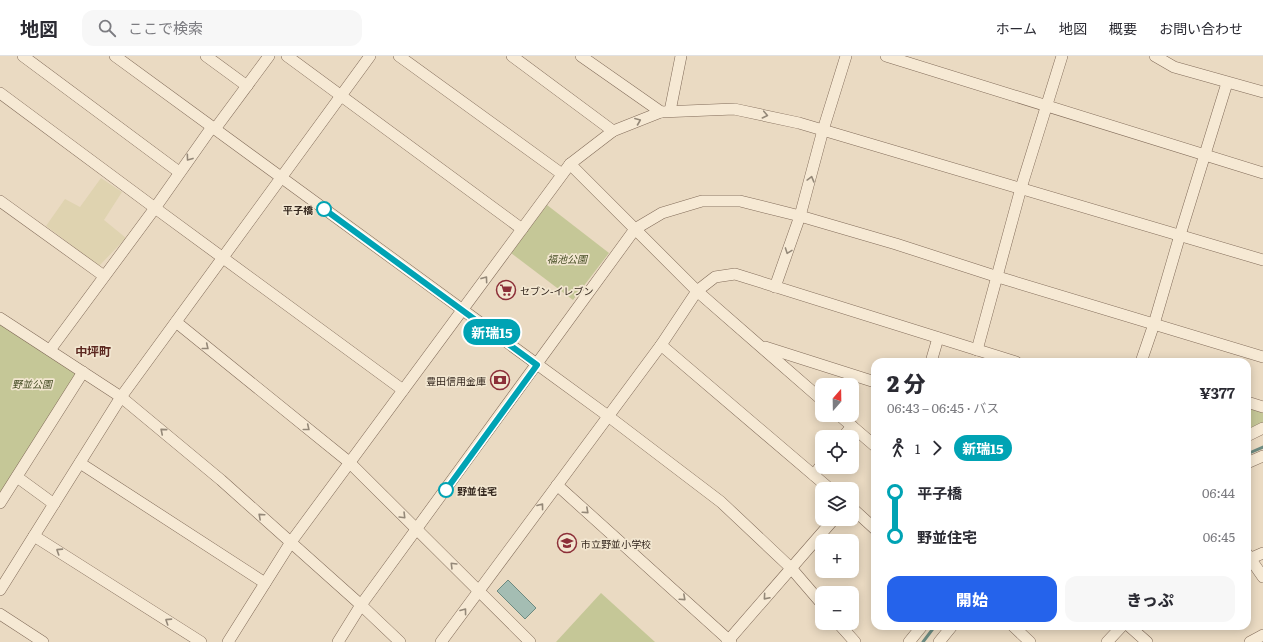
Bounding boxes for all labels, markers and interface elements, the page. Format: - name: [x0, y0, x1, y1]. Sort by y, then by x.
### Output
- search box: [82, 10, 362, 46]
- text: 地図: [20, 14, 58, 42]
- text: ここで検索: [128, 16, 203, 39]
- icon: search: [96, 17, 118, 39]
- text: ホーム: [995, 18, 1037, 38]
- text: 地図: [1059, 18, 1087, 38]
- text: 概要: [1109, 18, 1137, 38]
- text: お問い合わせ: [1159, 18, 1243, 38]
- one-way arrow: [762, 111, 769, 119]
- one-way arrow: [634, 118, 642, 126]
- one-way arrow: [187, 154, 194, 161]
- one-way arrow: [806, 175, 814, 182]
- marker: 平子橋: [316, 201, 332, 217]
- place label: 平子橋: [283, 202, 313, 217]
- one-way arrow: [784, 248, 792, 255]
- park label: 福池公園: [547, 251, 589, 266]
- one-way arrow: [480, 276, 487, 283]
- supermarket icon: セブン-イレブン: [495, 279, 517, 301]
- place label: セブン-イレブン: [520, 283, 594, 298]
- line badge: 新瑞15: [464, 319, 520, 345]
- text: 新瑞15: [471, 322, 513, 342]
- district label: 中坪町: [75, 342, 111, 360]
- one-way arrow: [201, 342, 209, 349]
- text: 2 分: [887, 366, 926, 399]
- bank icon: 豊田信用金庫: [489, 369, 511, 391]
- place label: 豊田信用金庫: [426, 373, 486, 388]
- park label: 野並公園: [12, 376, 54, 391]
- north arrow: [815, 378, 859, 422]
- map controls: [815, 378, 859, 630]
- text: ¥377: [1199, 381, 1235, 404]
- text: 06:43 – 06:45 · バス: [887, 398, 999, 417]
- one-way arrow: [303, 424, 310, 431]
- one-way arrow: [160, 429, 167, 436]
- button: locate: [815, 430, 859, 474]
- icon: walk: [887, 437, 909, 459]
- icon: forward: [926, 437, 948, 459]
- text: 新瑞15: [962, 438, 1004, 458]
- text: 1: [915, 439, 920, 458]
- text: 平子橋: [917, 481, 962, 504]
- marker: 野並住宅: [438, 482, 454, 498]
- button: layers: [815, 482, 859, 526]
- place label: 野並住宅: [457, 483, 497, 498]
- text: 06:44: [1202, 483, 1235, 502]
- one-way arrow: [537, 504, 544, 511]
- one-way arrow: [582, 506, 589, 513]
- one-way arrow: [398, 511, 406, 519]
- one-way arrow: [259, 514, 266, 521]
- text: 野並住宅: [917, 525, 977, 548]
- text: 06:45: [1203, 527, 1235, 546]
- school or university icon: 市立野並小学校: [556, 532, 578, 554]
- button: +: [815, 534, 859, 578]
- place label: 市立野並小学校: [581, 536, 651, 551]
- one-way arrow: [56, 548, 63, 556]
- one-way arrow: [450, 562, 458, 570]
- button: 開始: [887, 576, 1057, 622]
- button: きっぷ: [1065, 576, 1235, 622]
- button: −: [815, 586, 859, 630]
- one-way arrow: [678, 593, 686, 601]
- one-way arrow: [763, 593, 770, 600]
- one-way arrow: [459, 608, 466, 615]
- one-way arrow: [165, 618, 172, 626]

